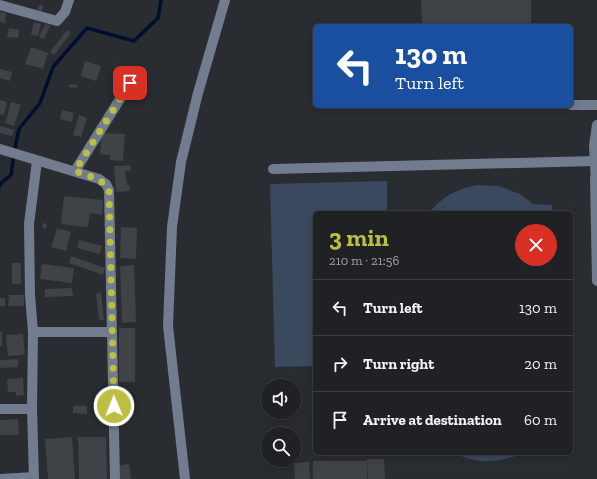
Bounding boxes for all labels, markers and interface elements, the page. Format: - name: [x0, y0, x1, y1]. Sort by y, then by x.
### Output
- text: 130 m: [395, 38, 467, 71]
- icon: left: [329, 40, 381, 92]
- pin: [113, 66, 147, 100]
- icon: arrive: [119, 72, 141, 94]
- text: Turn left: [395, 72, 464, 94]
- text: 3 min: [329, 223, 389, 252]
- button: close: [515, 224, 557, 266]
- text: 210 m · 21:56: [329, 253, 399, 268]
- icon: left: [329, 297, 351, 319]
- text: Turn left: [363, 299, 423, 317]
- text: 130 m: [519, 299, 557, 317]
- icon: right: [329, 353, 351, 375]
- text: Turn right: [363, 355, 434, 373]
- text: 20 m: [524, 355, 557, 373]
- map controls: [261, 379, 301, 467]
- button: sound: [261, 379, 301, 419]
- position arrow: [93, 385, 135, 427]
- icon: arrive: [329, 409, 351, 431]
- text: Arrive at destination: [363, 411, 502, 429]
- text: 60 m: [524, 411, 557, 429]
- button: search: [261, 427, 301, 467]

